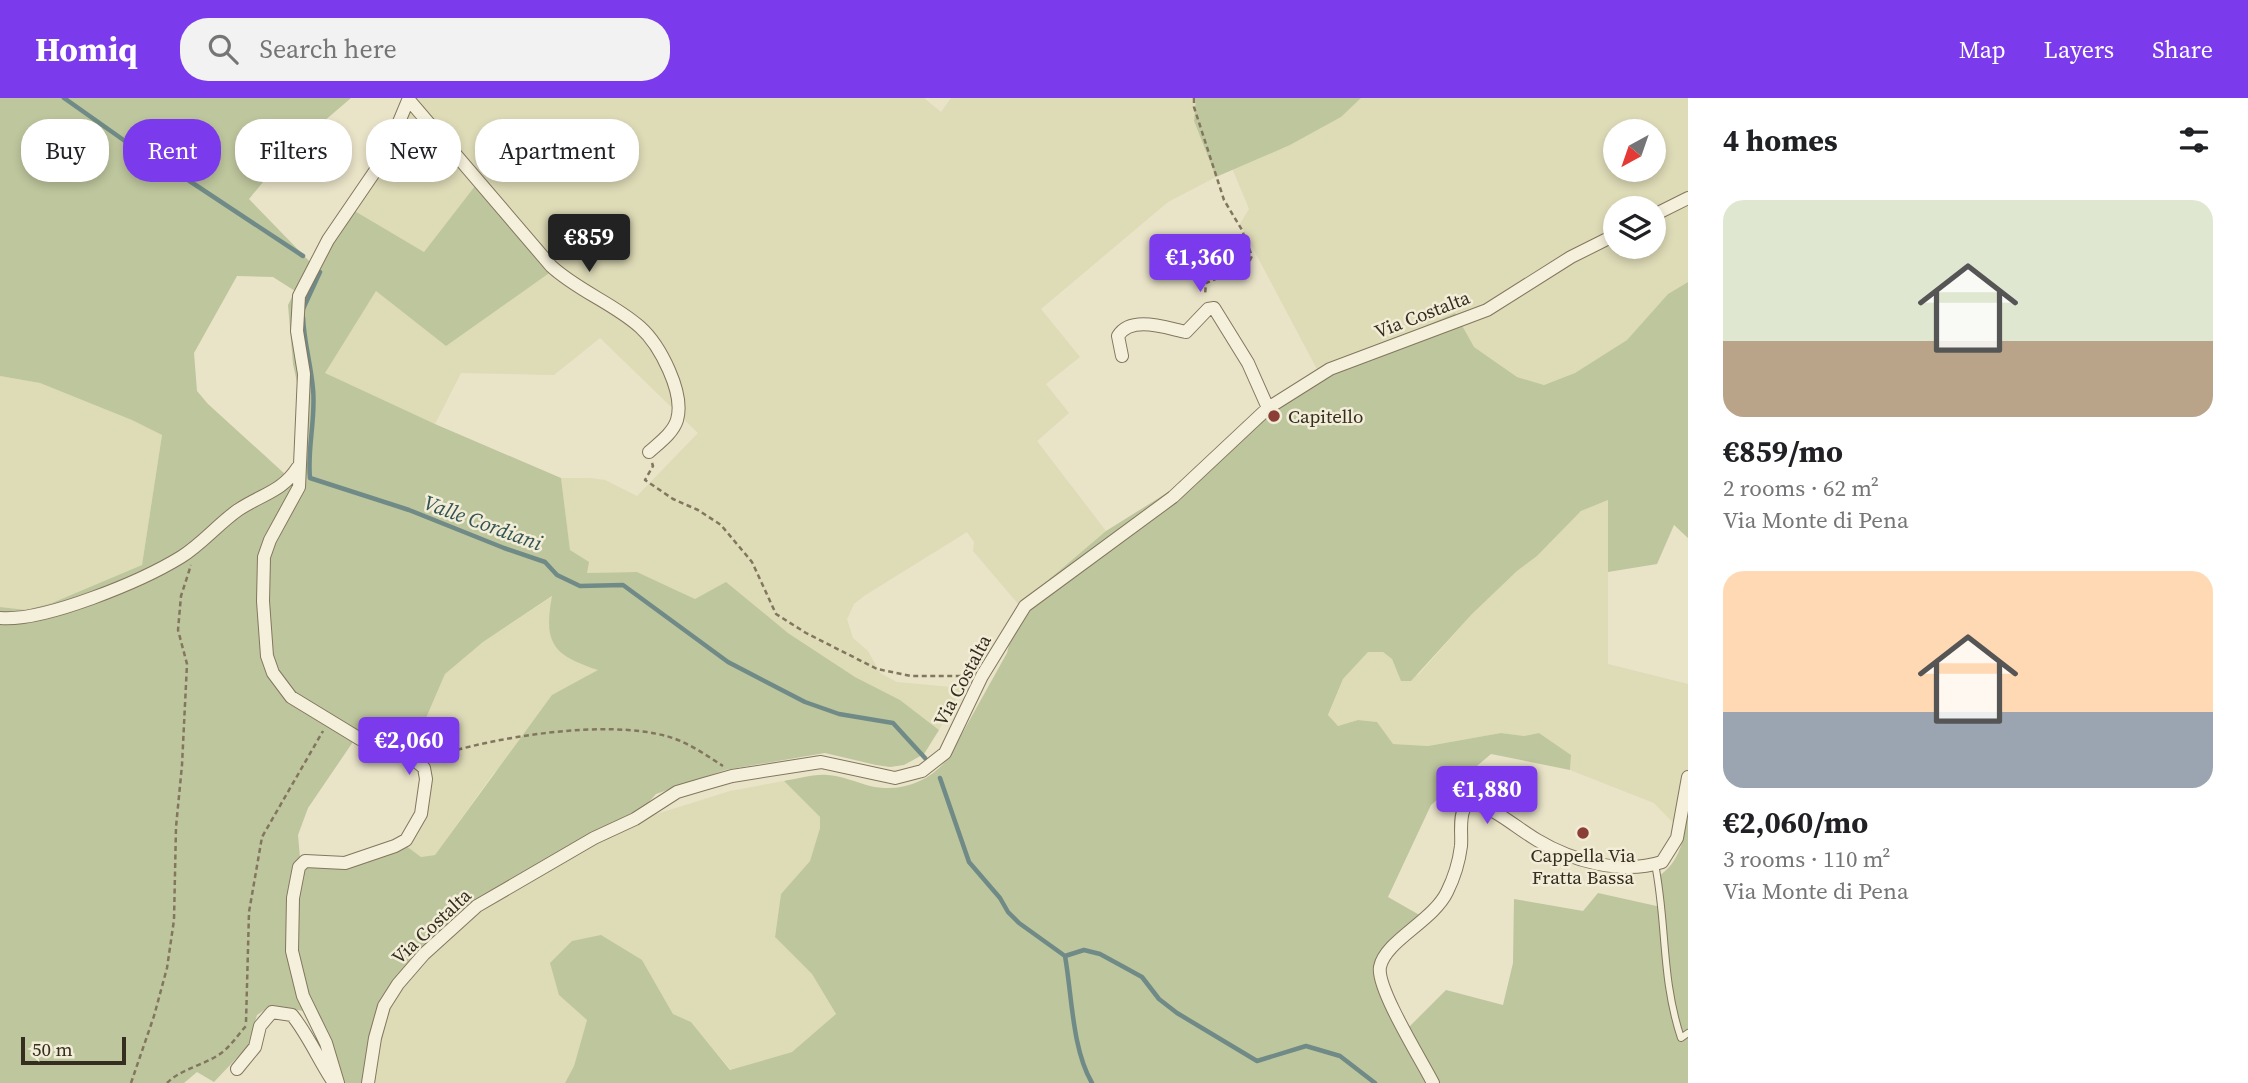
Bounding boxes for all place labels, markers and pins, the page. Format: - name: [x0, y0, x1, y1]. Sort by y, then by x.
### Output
- pin: €859: [548, 214, 630, 274]
- pin: €1,360: [1143, 234, 1257, 294]
- place label: Capitello: [1288, 403, 1363, 429]
- marker: Capitello: [1266, 408, 1282, 424]
- pin: €2,060: [352, 718, 466, 777]
- pin: €1,880: [1430, 766, 1544, 826]
- marker: Cappella Via Fratta Bassa: [1575, 825, 1591, 841]
- place label: Cappella Via Fratta Bassa: [1531, 842, 1636, 890]

